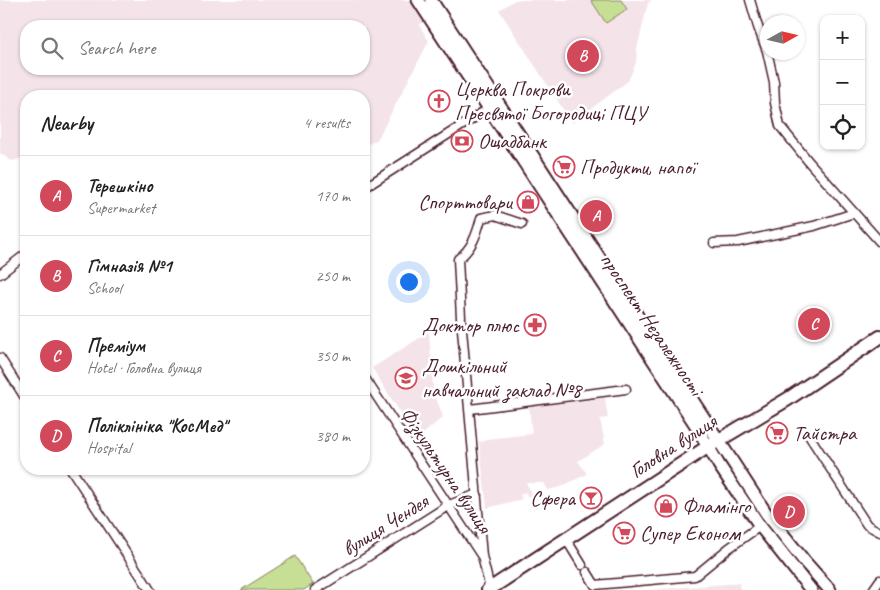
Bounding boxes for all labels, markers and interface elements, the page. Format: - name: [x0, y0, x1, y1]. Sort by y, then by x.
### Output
- north arrow: [760, 15, 805, 60]
- map controls: [820, 15, 865, 150]
- button: +: [820, 15, 865, 60]
- search box: [20, 20, 370, 75]
- icon: search: [38, 34, 66, 62]
- text: Search here: [78, 36, 155, 60]
- pin: B: [567, 37, 599, 75]
- button: −: [820, 60, 865, 105]
- place label: Церква Покрови Пресвятої Богородиці ПЦУ: [455, 76, 649, 126]
- church icon: Церква Покрови Пресвятої Богородиці ПЦУ: [427, 89, 451, 113]
- button: locate: [820, 105, 865, 150]
- text: Nearby: [40, 110, 93, 136]
- text: 4 results: [303, 113, 350, 133]
- place label: Ощадбанк: [478, 128, 548, 154]
- bank icon: Ощадбанк: [450, 129, 474, 153]
- place label: Продукти, напої: [580, 154, 699, 180]
- supermarket icon: Продукти, напої: [552, 155, 576, 179]
- text: Терешкіно: [87, 174, 152, 198]
- text: A: [52, 186, 60, 206]
- text: 170 m: [316, 186, 350, 206]
- place label: Спорттовари: [418, 189, 513, 215]
- shop icon: Спорттовари: [516, 190, 540, 214]
- pin: A: [580, 197, 612, 235]
- text: Supermarket: [87, 198, 155, 218]
- street label: проспект Незалежності: [594, 248, 711, 403]
- text: Гімназія №1: [87, 254, 172, 278]
- text: B: [52, 266, 60, 286]
- text: 250 m: [316, 266, 350, 286]
- your location: [396, 269, 422, 295]
- text: School: [87, 278, 121, 298]
- pin: C: [798, 305, 830, 343]
- place label: Доктор плюс: [422, 312, 520, 338]
- pharmacy icon: Доктор плюс: [523, 313, 547, 337]
- text: Преміум: [87, 334, 145, 358]
- text: C: [52, 346, 60, 366]
- text: 350 m: [316, 346, 350, 366]
- place label: Дошкільний навчальний заклад №8: [422, 353, 584, 404]
- text: Hotel · Головна вулиця: [87, 358, 201, 378]
- school or university icon: Дошкільний навчальний заклад №8: [394, 366, 418, 390]
- street label: Фізкультурна вулиця: [393, 402, 499, 540]
- street label: Головна вулиця: [625, 407, 723, 484]
- text: Поліклініка "КосМед": [87, 414, 227, 438]
- place label: Тайстра: [793, 420, 858, 446]
- supermarket icon: Тайстра: [765, 421, 789, 445]
- text: D: [51, 426, 61, 446]
- text: 380 m: [316, 426, 350, 446]
- text: Hospital: [87, 438, 131, 458]
- place label: Сфера: [530, 485, 577, 511]
- bar icon: Сфера: [579, 486, 603, 510]
- street label: вулиця Чендея: [337, 487, 434, 562]
- place label: Фламінго: [682, 493, 752, 519]
- pin: D: [773, 493, 805, 531]
- shop icon: Фламінго: [654, 494, 678, 518]
- place label: Супер Економ: [640, 520, 742, 546]
- supermarket icon: Супер Економ: [612, 521, 636, 545]

